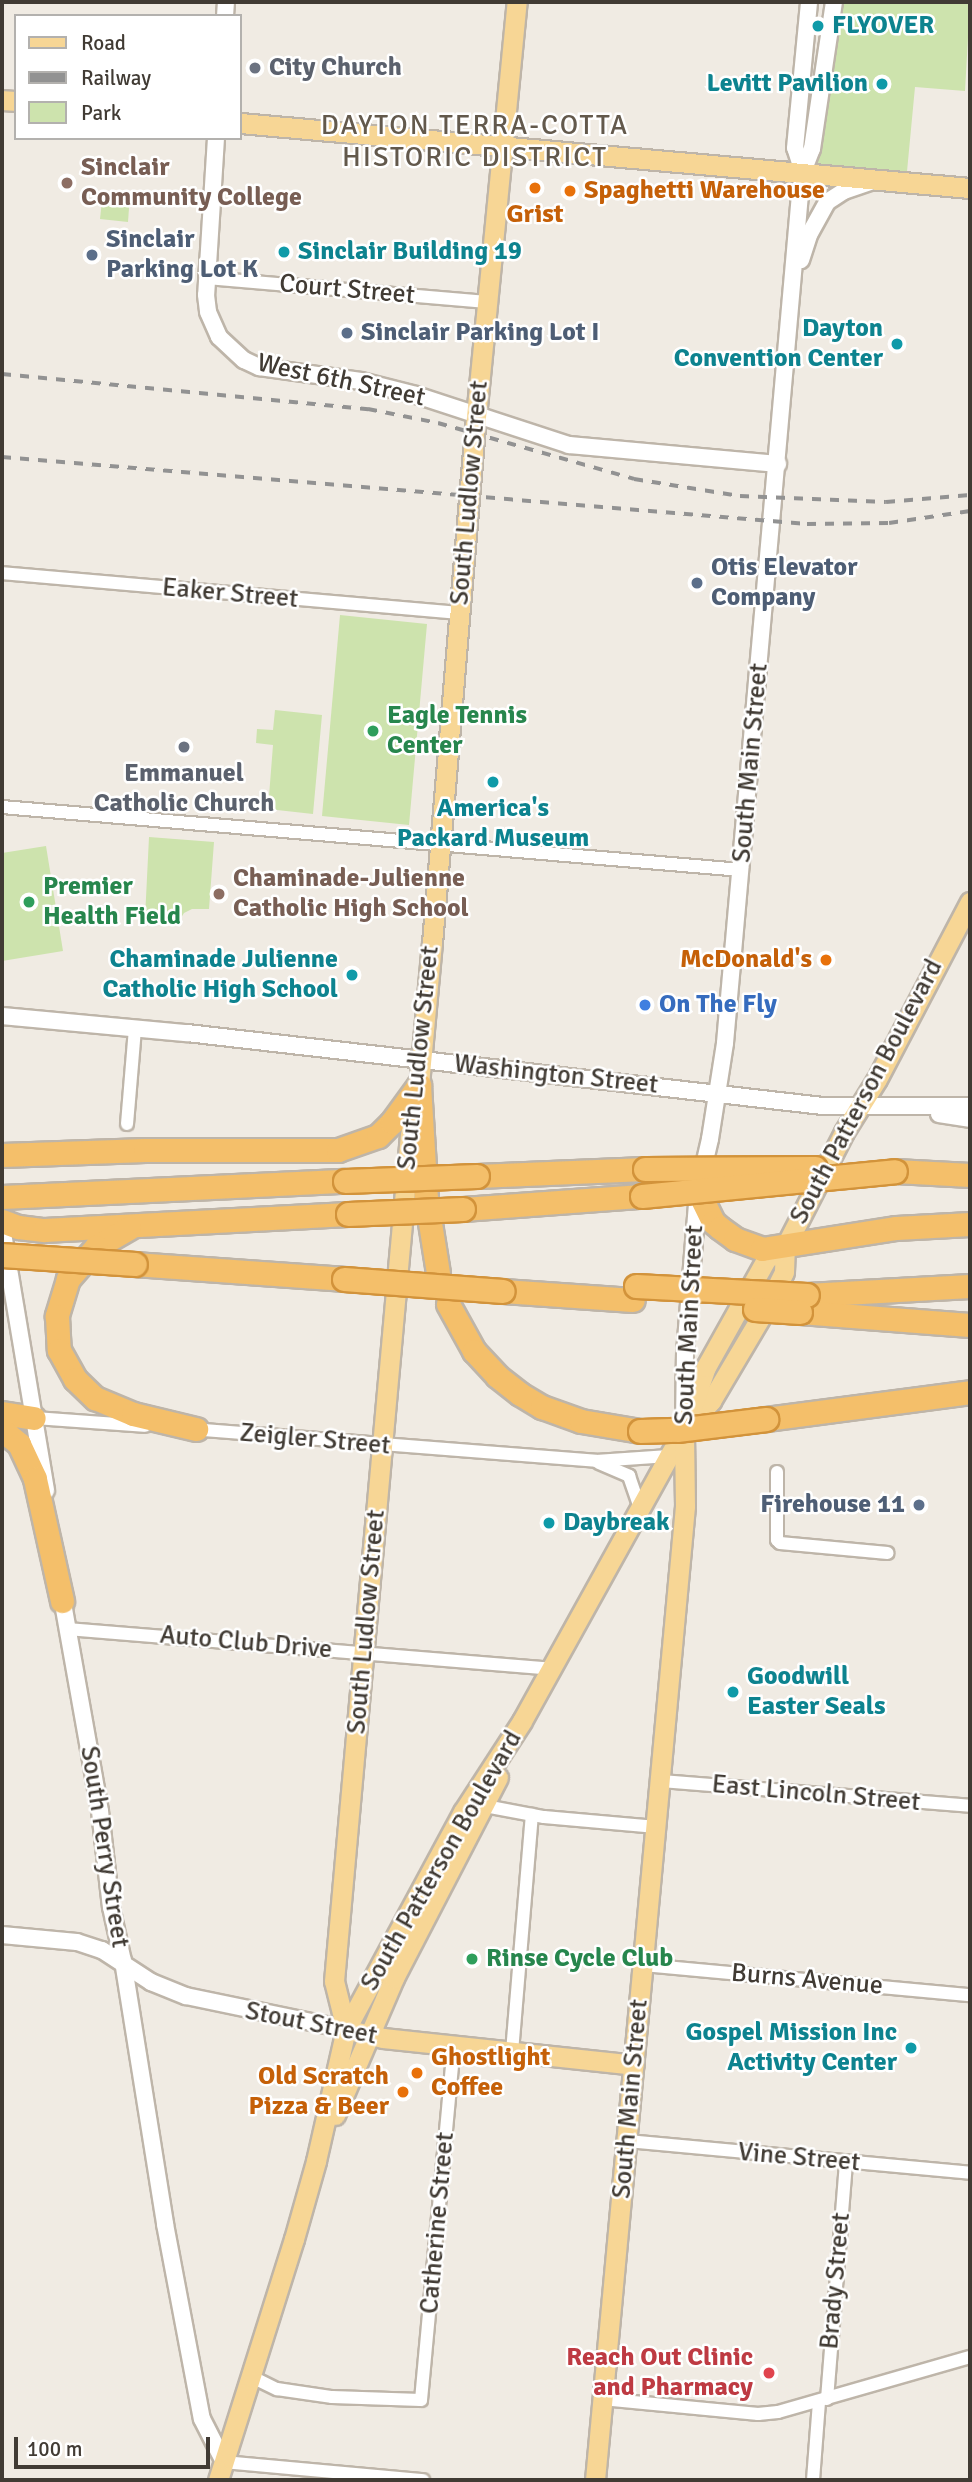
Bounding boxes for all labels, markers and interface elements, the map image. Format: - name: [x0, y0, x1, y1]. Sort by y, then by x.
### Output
- place label: FLYOVER: [832, 10, 934, 42]
- legend: [14, 14, 242, 140]
- marker: FLYOVER: [810, 18, 826, 34]
- text: Road: [81, 30, 126, 56]
- place label: City Church: [269, 52, 402, 84]
- marker: City Church: [247, 60, 263, 76]
- text: Railway: [81, 65, 151, 91]
- place label: Levitt Pavilion: [707, 68, 868, 100]
- marker: Levitt Pavilion: [874, 76, 890, 92]
- text: Park: [81, 100, 121, 126]
- district label: DAYTON TERRA-COTTA HISTORIC DISTRICT: [323, 108, 627, 174]
- place label: Sinclair Community College: [81, 152, 302, 214]
- marker: Sinclair Community College: [59, 175, 75, 191]
- place label: Spaghetti Warehouse: [584, 175, 825, 207]
- marker: Grist: [527, 180, 543, 196]
- marker: Spaghetti Warehouse: [562, 183, 578, 199]
- place label: Grist: [507, 199, 563, 231]
- place label: Sinclair Parking Lot K: [106, 224, 258, 286]
- place label: Sinclair Building 19: [298, 236, 522, 268]
- marker: Sinclair Building 19: [276, 244, 292, 260]
- marker: Sinclair Parking Lot K: [84, 247, 100, 263]
- street label: Court Street: [278, 269, 416, 311]
- place label: Dayton Convention Center: [674, 313, 883, 374]
- place label: Sinclair Parking Lot I: [361, 317, 599, 349]
- marker: Sinclair Parking Lot I: [339, 325, 355, 341]
- marker: Dayton Convention Center: [889, 336, 905, 352]
- street label: West 6th Street: [254, 348, 428, 414]
- street label: South Ludlow Street: [445, 380, 495, 606]
- place label: Otis Elevator Company: [711, 552, 857, 614]
- street label: Eaker Street: [161, 573, 299, 615]
- marker: Otis Elevator Company: [689, 575, 705, 591]
- street label: South Main Street: [727, 662, 775, 864]
- place label: Eagle Tennis Center: [387, 700, 527, 762]
- marker: Eagle Tennis Center: [365, 723, 381, 739]
- marker: Emmanuel Catholic Church: [176, 739, 192, 755]
- place label: Emmanuel Catholic Church: [94, 758, 274, 820]
- marker: America's Packard Museum: [485, 774, 501, 790]
- place label: America's Packard Museum: [397, 793, 589, 854]
- place label: Chaminade-Julienne Catholic High School: [233, 863, 469, 924]
- place label: Premier Health Field: [43, 871, 181, 932]
- marker: Chaminade-Julienne Catholic High School: [211, 886, 227, 902]
- marker: Premier Health Field: [21, 894, 37, 910]
- place label: Chaminade Julienne Catholic High School: [102, 944, 338, 1006]
- street label: South Ludlow Street: [392, 944, 446, 1172]
- place label: McDonald's: [680, 944, 812, 976]
- marker: McDonald's: [818, 952, 834, 968]
- street label: South Patterson Boulevard: [784, 954, 950, 1230]
- marker: Chaminade Julienne Catholic High School: [344, 967, 360, 983]
- place label: On The Fly: [659, 989, 777, 1021]
- marker: On The Fly: [637, 997, 653, 1013]
- street label: Washington Street: [453, 1049, 659, 1101]
- street label: South Main Street: [669, 1224, 711, 1426]
- street label: Zeigler Street: [238, 1418, 392, 1462]
- place label: Firehouse 11: [760, 1489, 905, 1521]
- marker: Firehouse 11: [911, 1497, 927, 1513]
- place label: Daybreak: [563, 1507, 670, 1539]
- street label: South Ludlow Street: [342, 1509, 392, 1735]
- marker: Daybreak: [541, 1515, 557, 1531]
- street label: Auto Club Drive: [159, 1620, 333, 1666]
- place label: Goodwill Easter Seals: [747, 1661, 885, 1722]
- marker: Goodwill Easter Seals: [725, 1684, 741, 1700]
- street label: South Patterson Boulevard: [355, 1725, 529, 1997]
- street label: South Perry Street: [73, 1744, 135, 1950]
- street label: East Lincoln Street: [710, 1769, 922, 1819]
- place label: Rinse Cycle Club: [486, 1943, 673, 1975]
- marker: Rinse Cycle Club: [464, 1951, 480, 1967]
- street label: Burns Avenue: [730, 1958, 884, 2002]
- street label: Stout Street: [242, 1996, 380, 2052]
- street label: South Main Street: [607, 1998, 655, 2200]
- place label: Gospel Mission Inc Activity Center: [686, 2017, 897, 2078]
- marker: Gospel Mission Inc Activity Center: [903, 2040, 919, 2056]
- place label: Ghostlight Coffee: [431, 2042, 550, 2104]
- place label: Old Scratch Pizza & Beer: [249, 2061, 389, 2122]
- marker: Ghostlight Coffee: [409, 2065, 425, 2081]
- marker: Old Scratch Pizza & Beer: [395, 2084, 411, 2100]
- street label: Catherine Street: [415, 2131, 461, 2315]
- street label: Vine Street: [737, 2137, 861, 2179]
- street label: Brady Street: [814, 2211, 858, 2351]
- place label: Reach Out Clinic and Pharmacy: [566, 2342, 753, 2404]
- marker: Reach Out Clinic and Pharmacy: [759, 2363, 779, 2383]
- scale bar: [18, 2422, 214, 2466]
- text: 100 m: [27, 2436, 82, 2462]

